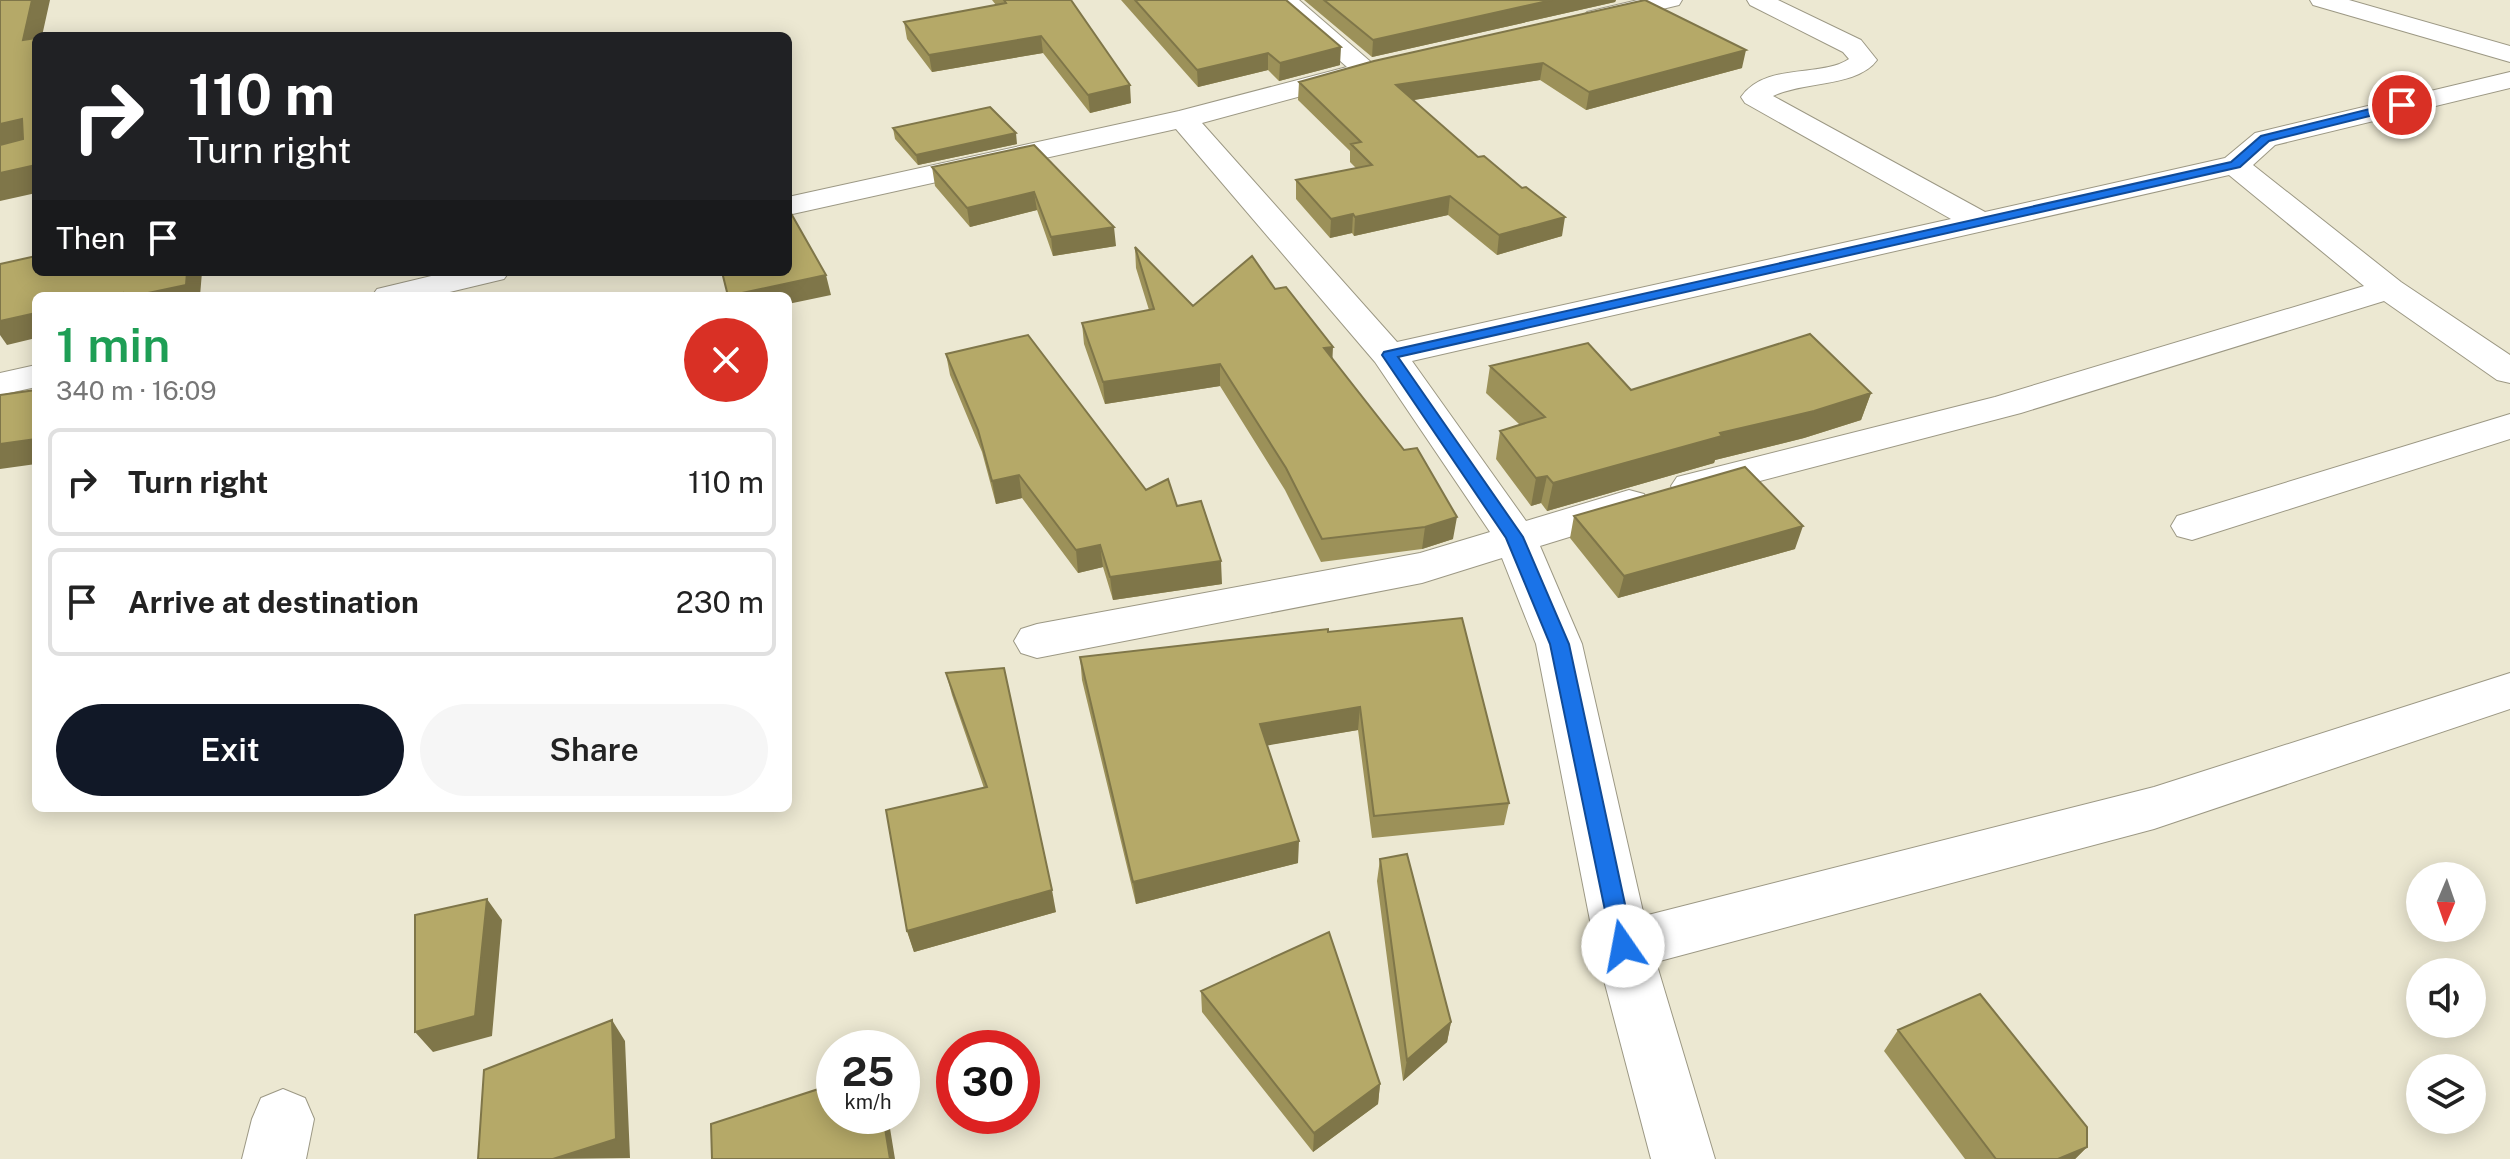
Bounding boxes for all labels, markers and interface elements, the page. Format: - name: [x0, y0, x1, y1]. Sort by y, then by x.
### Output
- text: 110 m: [188, 62, 335, 128]
- icon: right: [56, 64, 160, 168]
- pin: [2368, 71, 2436, 139]
- icon: arrive: [2380, 83, 2424, 127]
- text: Turn right: [188, 129, 351, 171]
- icon: arrive: [141, 216, 185, 260]
- text: Then: [56, 220, 125, 256]
- text: 1 min: [56, 316, 170, 373]
- button: close: [684, 318, 768, 402]
- text: 340 m · 16:09: [56, 375, 216, 406]
- icon: right: [60, 460, 104, 504]
- text: Turn right: [128, 464, 268, 500]
- text: 110 m: [688, 464, 764, 500]
- icon: arrive: [60, 580, 104, 624]
- text: Arrive at destination: [128, 584, 419, 620]
- text: 230 m: [676, 584, 764, 620]
- button: Exit: [56, 704, 404, 796]
- button: Share: [420, 704, 768, 796]
- north arrow: [2406, 862, 2486, 942]
- map controls: [2406, 862, 2486, 1134]
- position arrow: [1581, 904, 1665, 988]
- button: sound: [2406, 958, 2486, 1038]
- speed limit sign: 30: [936, 1030, 1040, 1134]
- text: 25: [842, 1048, 894, 1095]
- button: layers: [2406, 1054, 2486, 1134]
- text: km/h: [844, 1090, 892, 1114]

